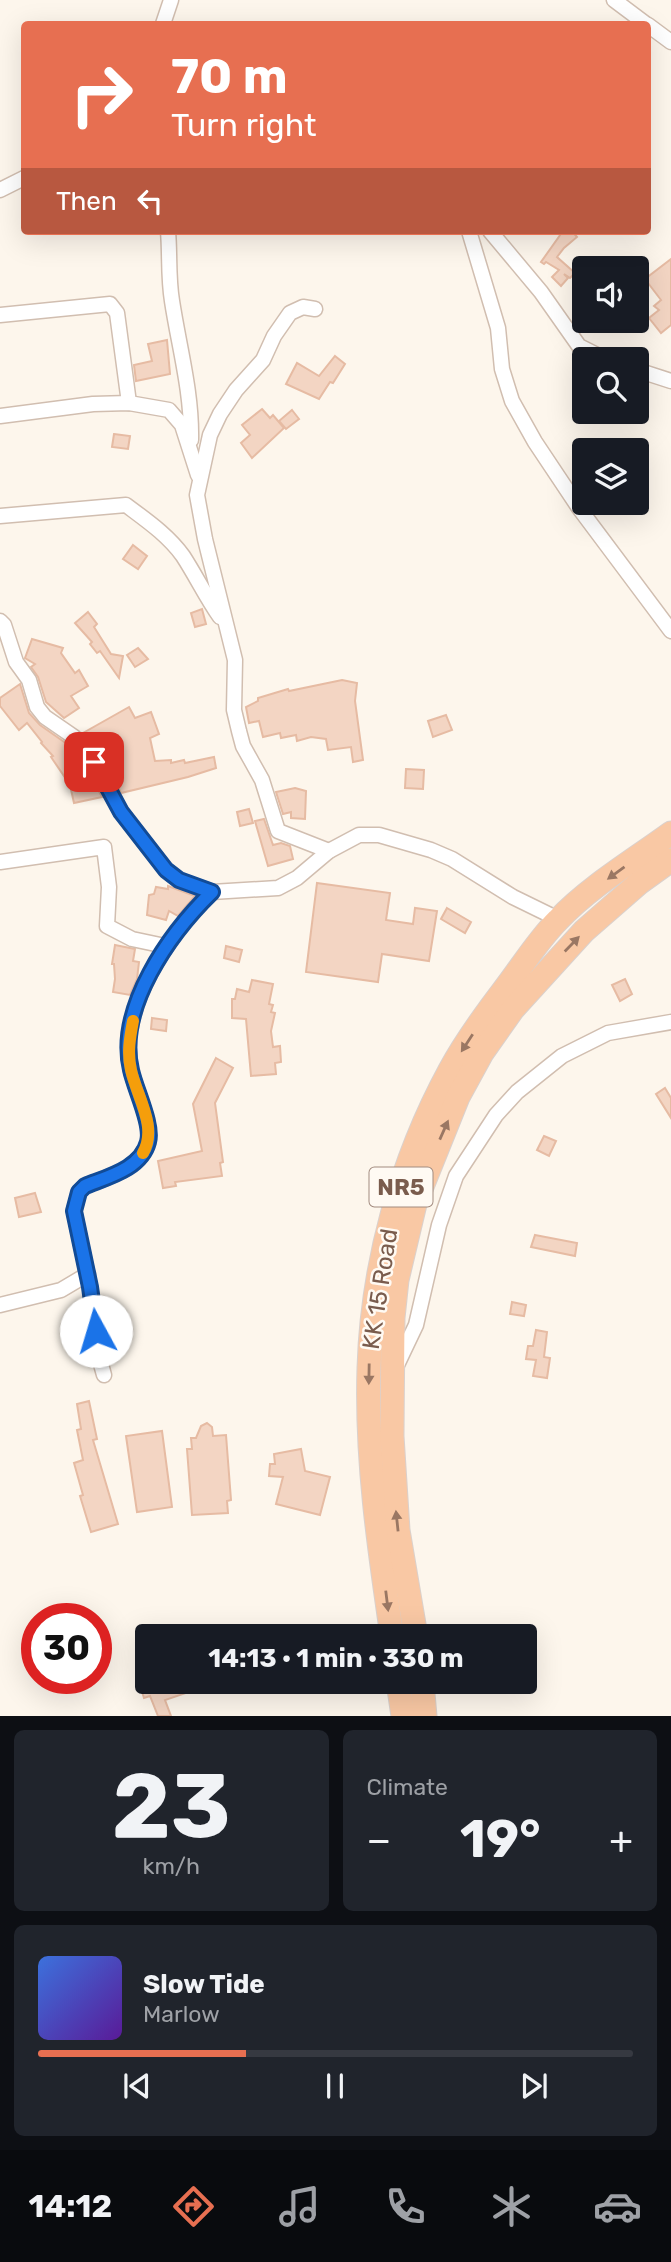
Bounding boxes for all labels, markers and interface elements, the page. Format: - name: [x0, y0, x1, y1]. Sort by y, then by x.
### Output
- text: 70 m: [171, 47, 288, 105]
- icon: right: [56, 49, 147, 140]
- text: Turn right: [171, 106, 316, 144]
- icon: left: [131, 182, 169, 220]
- text: Then: [56, 186, 117, 217]
- map controls: [572, 256, 649, 515]
- button: sound: [572, 256, 649, 333]
- button: search: [572, 347, 649, 424]
- button: layers: [572, 438, 649, 515]
- pin: [64, 732, 124, 792]
- icon: arrive: [75, 743, 113, 781]
- one-way arrow: [607, 866, 625, 880]
- one-way arrow: [563, 936, 580, 952]
- one-way arrow: [460, 1033, 473, 1053]
- one-way arrow: [439, 1119, 450, 1140]
- road number: NR5: [370, 1168, 432, 1206]
- street label: KK 15 Road: [357, 1227, 403, 1351]
- position arrow: [59, 1294, 133, 1368]
- one-way arrow: [363, 1364, 375, 1386]
- one-way arrow: [392, 1509, 403, 1531]
- one-way arrow: [381, 1590, 392, 1612]
- speed limit sign: 30: [21, 1603, 112, 1694]
- text: 14:13 · 1 min · 330 m: [208, 1643, 464, 1674]
- text: 23: [112, 1752, 231, 1860]
- text: Climate: [367, 1773, 448, 1801]
- text: 19°: [460, 1808, 541, 1870]
- text: −: [367, 1817, 391, 1863]
- text: +: [609, 1817, 633, 1863]
- text: km/h: [143, 1852, 200, 1880]
- text: Slow Tide: [143, 1969, 265, 2000]
- text: Marlow: [143, 2000, 220, 2028]
- icon: previous: [118, 2067, 156, 2105]
- icon: pause: [316, 2067, 354, 2105]
- icon: next: [515, 2067, 553, 2105]
- icon: directions: [169, 2182, 218, 2231]
- icon: music: [275, 2182, 324, 2231]
- icon: phone: [381, 2182, 430, 2231]
- icon: climate: [487, 2182, 536, 2231]
- icon: car: [593, 2182, 642, 2231]
- text: 14:12: [29, 2187, 112, 2225]

